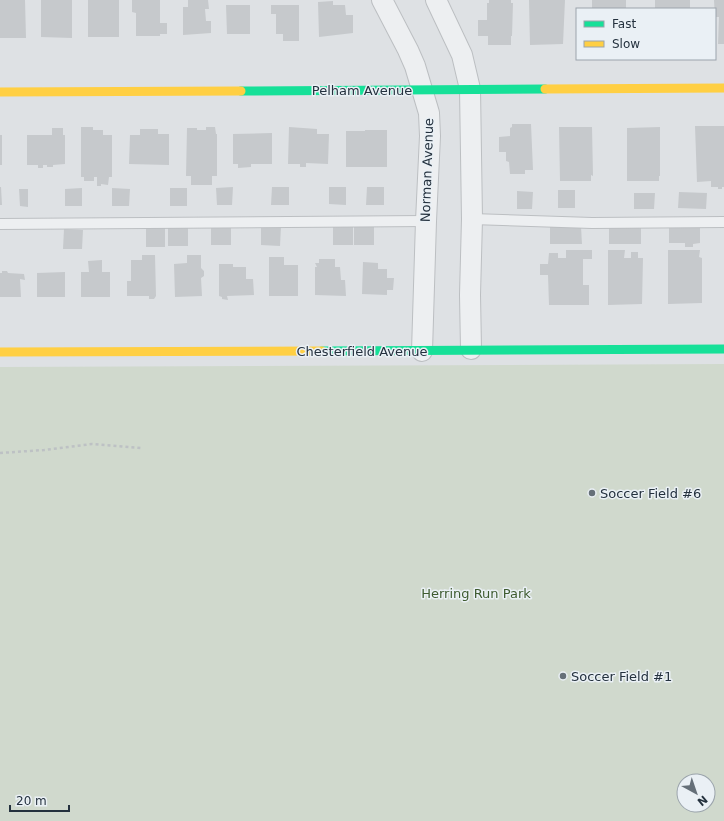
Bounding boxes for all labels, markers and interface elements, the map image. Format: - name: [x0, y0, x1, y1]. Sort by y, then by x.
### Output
- legend: [576, 8, 716, 60]
- text: Fast: [612, 17, 636, 31]
- text: Slow: [612, 37, 640, 51]
- street label: Pelham Avenue: [312, 83, 412, 98]
- street label: Norman Avenue: [418, 118, 436, 222]
- street label: Chesterfield Avenue: [296, 344, 428, 359]
- place label: Soccer Field #6: [600, 486, 701, 501]
- marker: Soccer Field #6: [587, 488, 597, 498]
- park label: Herring Run Park: [421, 586, 531, 601]
- place label: Soccer Field #1: [571, 669, 672, 684]
- marker: Soccer Field #1: [558, 671, 568, 681]
- north arrow: [676, 773, 716, 813]
- scale bar: [10, 787, 69, 813]
- text: N: [694, 792, 710, 808]
- text: 20 m: [16, 794, 47, 808]

